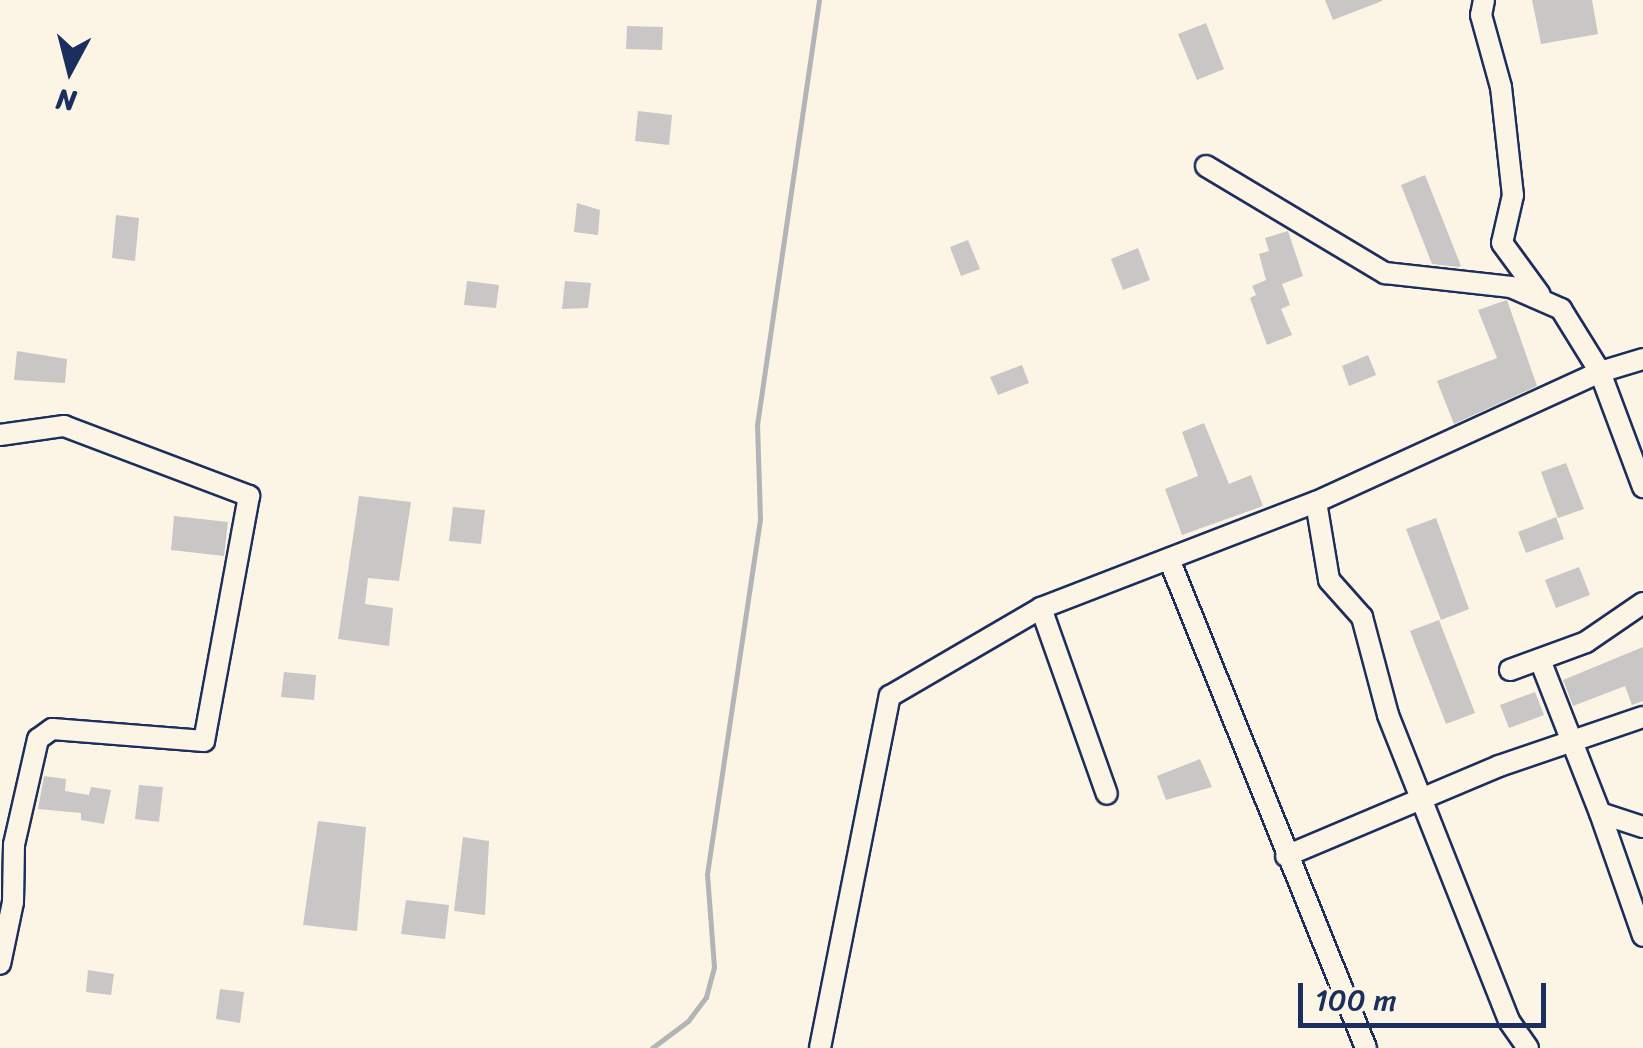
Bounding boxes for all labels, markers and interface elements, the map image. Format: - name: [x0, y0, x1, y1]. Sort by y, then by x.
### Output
- north arrow: [20, 20, 120, 120]
- text: N: [54, 75, 79, 126]
- scale bar: [1303, 963, 1550, 1025]
- text: 100 m: [1315, 973, 1397, 1027]

